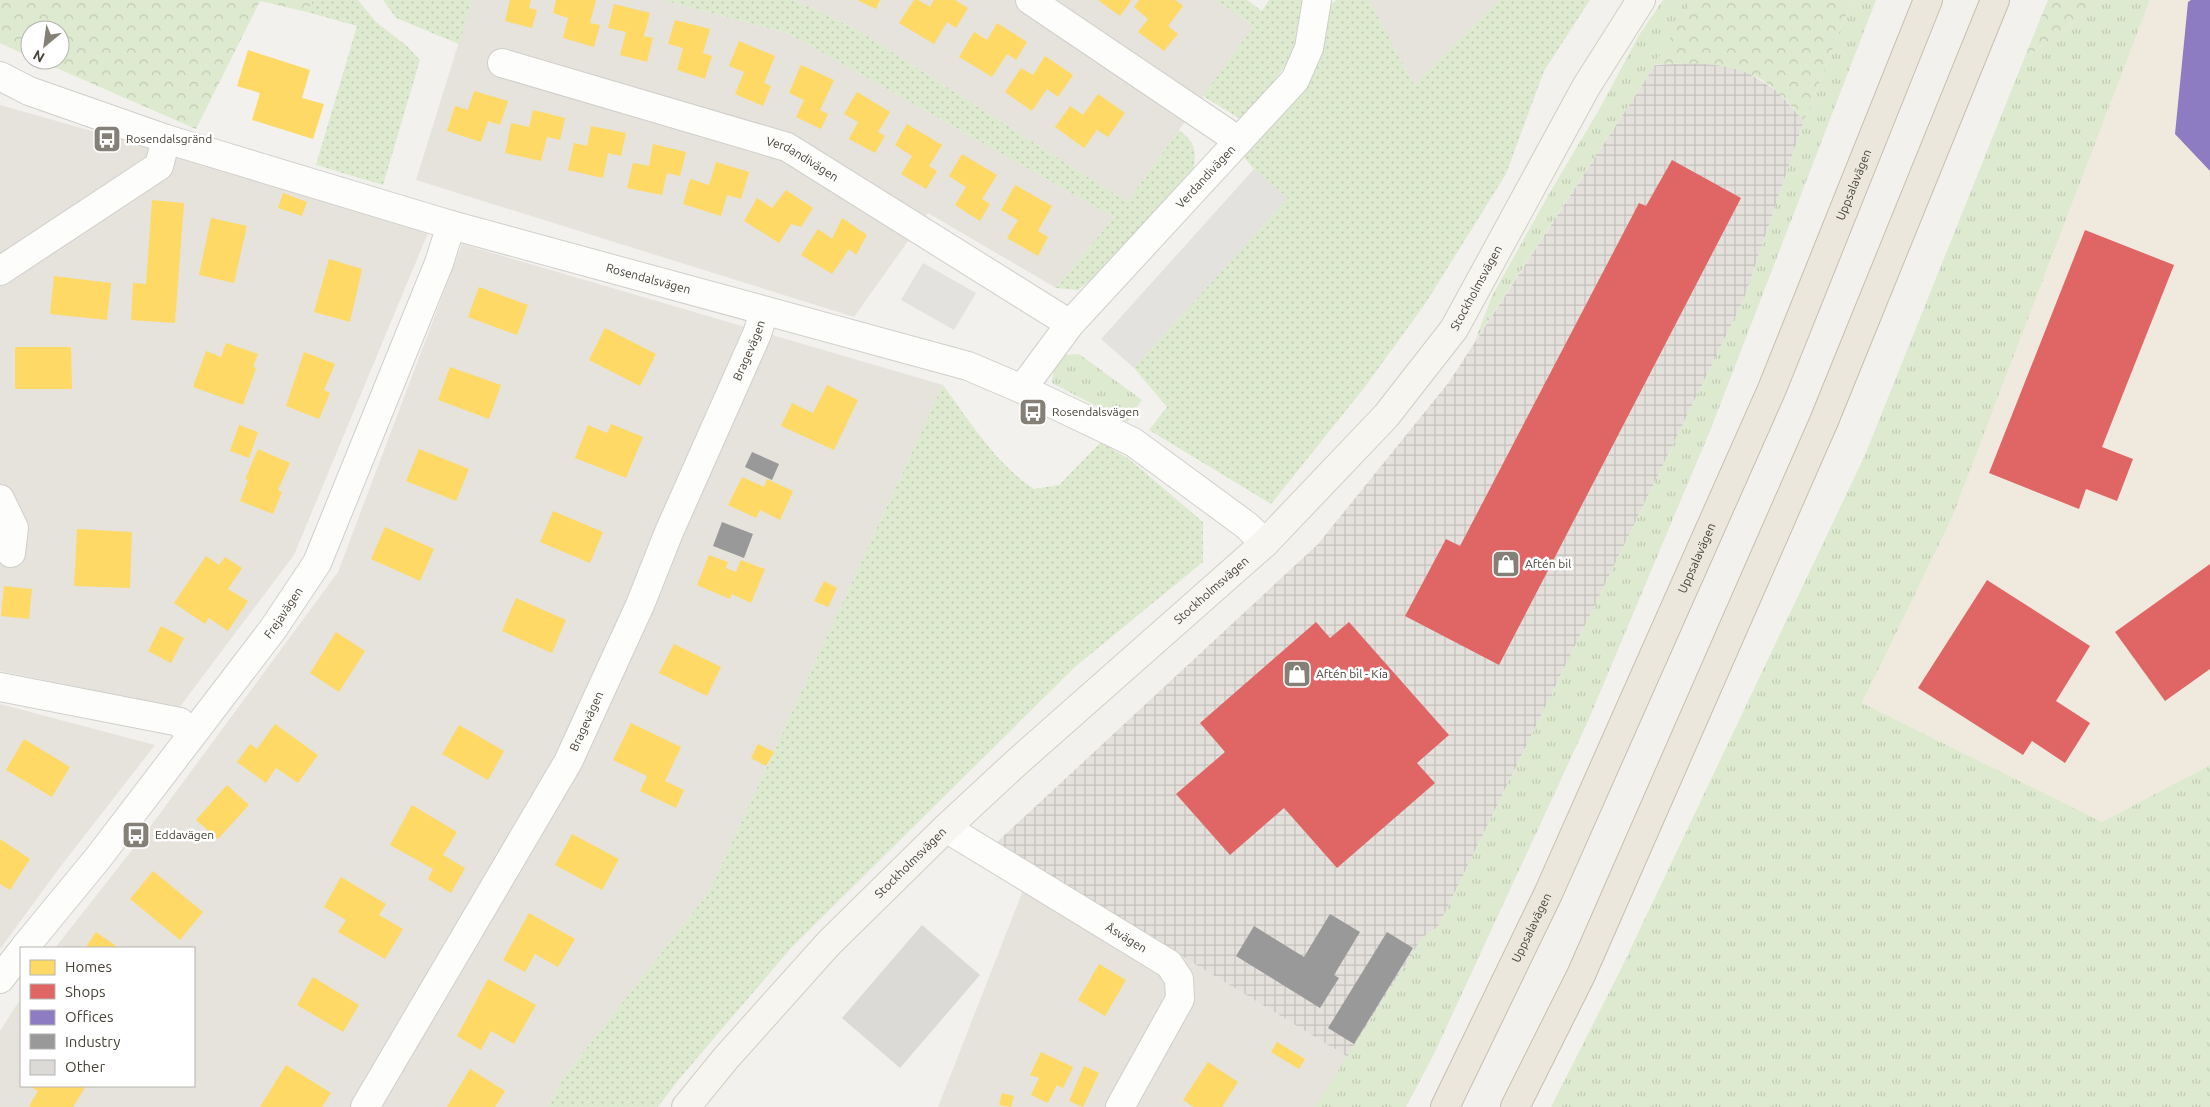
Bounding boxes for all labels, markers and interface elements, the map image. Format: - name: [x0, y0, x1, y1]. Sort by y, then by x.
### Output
- north arrow: [20, 20, 70, 70]
- text: N: [30, 47, 47, 66]
- bus stop icon: Rosendalsgränd: [92, 124, 122, 154]
- place label: Rosendalsgränd: [126, 132, 212, 145]
- street label: Verdandivägen: [765, 134, 841, 184]
- street label: Verdandivägen: [1173, 142, 1238, 211]
- street label: Uppsalavägen: [1833, 147, 1873, 222]
- street label: Stockholmsvägen: [1448, 243, 1504, 332]
- street label: Rosendalsvägen: [605, 261, 692, 296]
- street label: Bragevägen: [730, 319, 767, 382]
- bus stop icon: Rosendalsvägen: [1018, 397, 1048, 427]
- place label: Rosendalsvägen: [1052, 405, 1139, 418]
- street label: Uppsalavägen: [1675, 521, 1718, 595]
- shop icon: Aftén bil: [1491, 549, 1521, 579]
- street label: Stockholmsvägen: [1171, 554, 1251, 626]
- place label: Aftén bil: [1525, 557, 1571, 570]
- street label: Frejavägen: [261, 585, 305, 641]
- shop icon: Aftén bil - Kia: [1282, 659, 1312, 689]
- place label: Aftén bil - Kia: [1316, 667, 1388, 680]
- street label: Bragevägen: [567, 689, 605, 753]
- bus stop icon: Eddavägen: [121, 820, 151, 850]
- street label: Stockholmsvägen: [872, 825, 949, 900]
- place label: Eddavägen: [155, 828, 214, 841]
- street label: Uppsalavägen: [1509, 891, 1553, 964]
- street label: Åsvägen: [1104, 920, 1149, 955]
- legend: [20, 947, 195, 1087]
- text: Homes: [65, 958, 112, 975]
- text: Shops: [65, 983, 106, 1000]
- text: Offices: [65, 1008, 113, 1025]
- text: Industry: [65, 1033, 120, 1050]
- text: Other: [65, 1058, 105, 1075]

